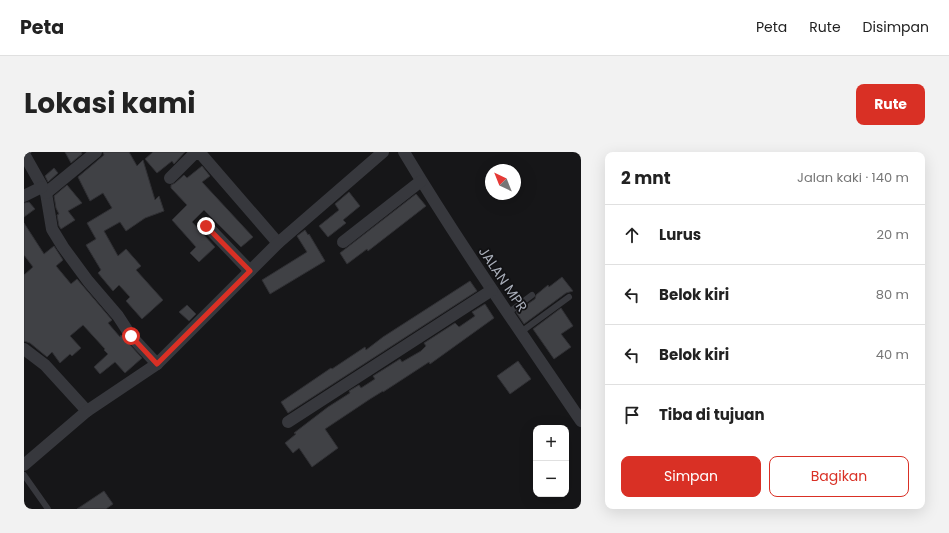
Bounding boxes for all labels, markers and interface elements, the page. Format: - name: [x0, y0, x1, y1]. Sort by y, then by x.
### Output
- text: Peta: [20, 14, 64, 41]
- text: Peta: [756, 17, 787, 37]
- text: Rute: [809, 17, 841, 37]
- text: Disimpan: [863, 17, 929, 37]
- text: Lokasi kami: [24, 84, 196, 123]
- button: Rute: [856, 84, 925, 125]
- north arrow: [485, 164, 521, 200]
- text: 2 mnt: [621, 166, 671, 190]
- text: Jalan kaki · 140 m: [797, 168, 909, 187]
- route end: [197, 217, 215, 235]
- icon: ahead: [621, 224, 643, 246]
- text: Lurus: [659, 224, 701, 245]
- text: 20 m: [876, 225, 909, 244]
- street label: JALAN MPR: [474, 242, 532, 316]
- icon: left: [621, 284, 643, 306]
- text: Belok kiri: [659, 284, 729, 305]
- text: 80 m: [876, 285, 909, 304]
- route start: [122, 327, 140, 345]
- icon: left: [621, 344, 643, 366]
- text: Belok kiri: [659, 344, 729, 365]
- text: 40 m: [876, 345, 909, 364]
- icon: arrive: [621, 404, 643, 426]
- text: Tiba di tujuan: [659, 404, 765, 425]
- map controls: [533, 425, 569, 497]
- button: +: [533, 425, 569, 461]
- button: Simpan: [621, 456, 761, 497]
- button: Bagikan: [769, 456, 909, 497]
- button: −: [533, 461, 569, 497]

